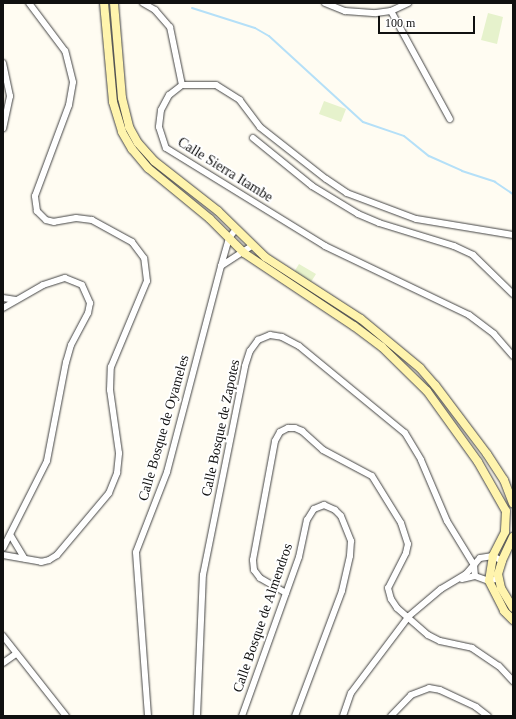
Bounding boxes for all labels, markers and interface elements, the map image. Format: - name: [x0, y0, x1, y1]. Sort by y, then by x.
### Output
- scale bar: [380, 8, 477, 34]
- text: 100 m: [385, 16, 415, 30]
- street label: Calle Sierra Itambe: [174, 134, 276, 206]
- street label: Calle Bosque de Oyameles: [135, 353, 193, 503]
- street label: Calle Bosque de Zapotes: [198, 358, 244, 498]
- street label: Calle Bosque de Almendros: [229, 541, 297, 695]

